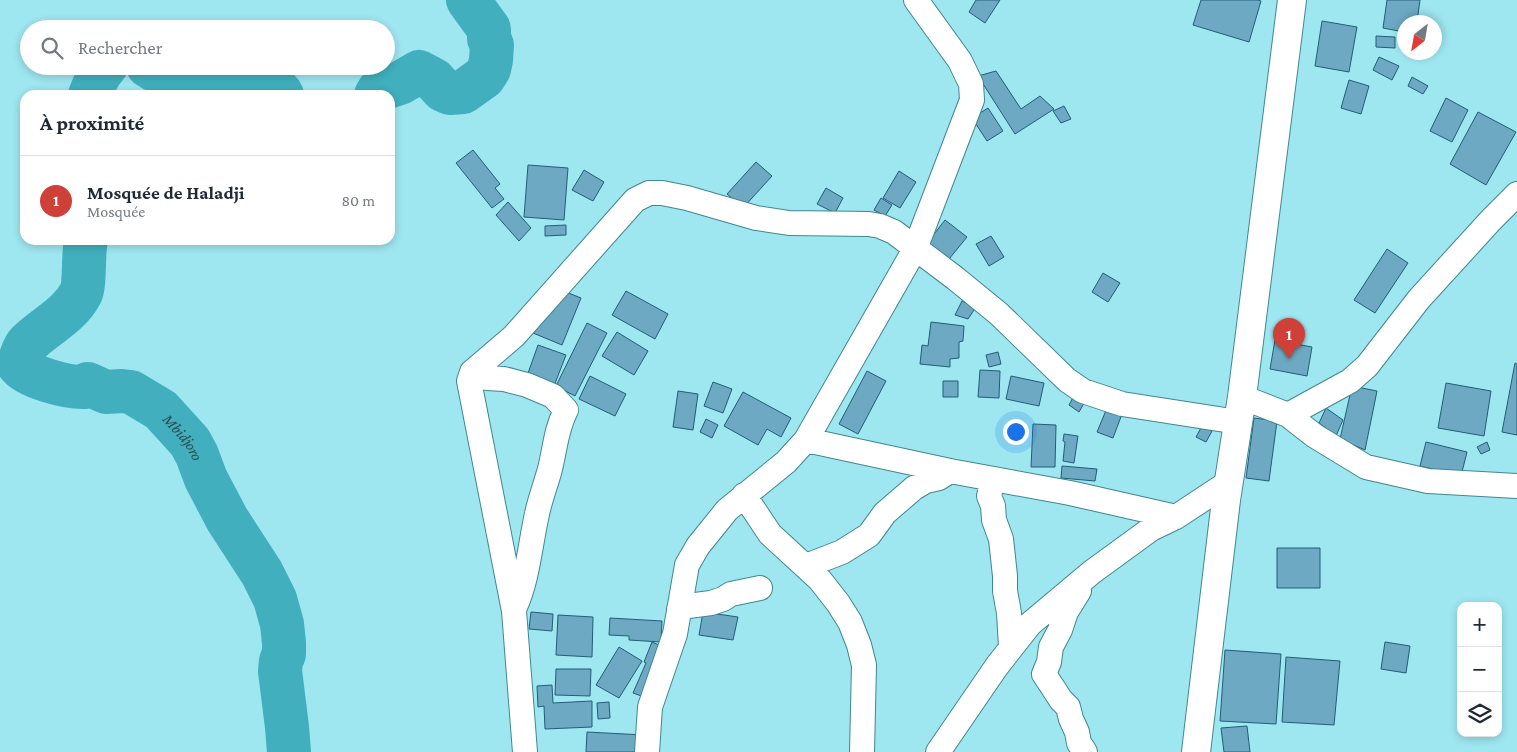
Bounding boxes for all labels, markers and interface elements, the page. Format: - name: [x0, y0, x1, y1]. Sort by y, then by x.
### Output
- north arrow: [1397, 15, 1442, 60]
- search box: [20, 20, 395, 75]
- icon: search: [38, 34, 66, 62]
- text: Rechercher: [78, 37, 162, 58]
- text: À proximité: [40, 111, 144, 135]
- text: Mosquée de Haladji: [87, 182, 245, 203]
- text: 1: [53, 192, 59, 209]
- text: 80 m: [341, 192, 375, 209]
- text: Mosquée: [87, 203, 145, 220]
- pin: 1: [1273, 318, 1305, 359]
- water label: Mbidjoro: [159, 409, 207, 463]
- your location: [1003, 419, 1029, 445]
- map controls: [1457, 602, 1502, 737]
- button: +: [1457, 602, 1502, 647]
- button: −: [1457, 647, 1502, 692]
- button: layers: [1457, 692, 1502, 737]

